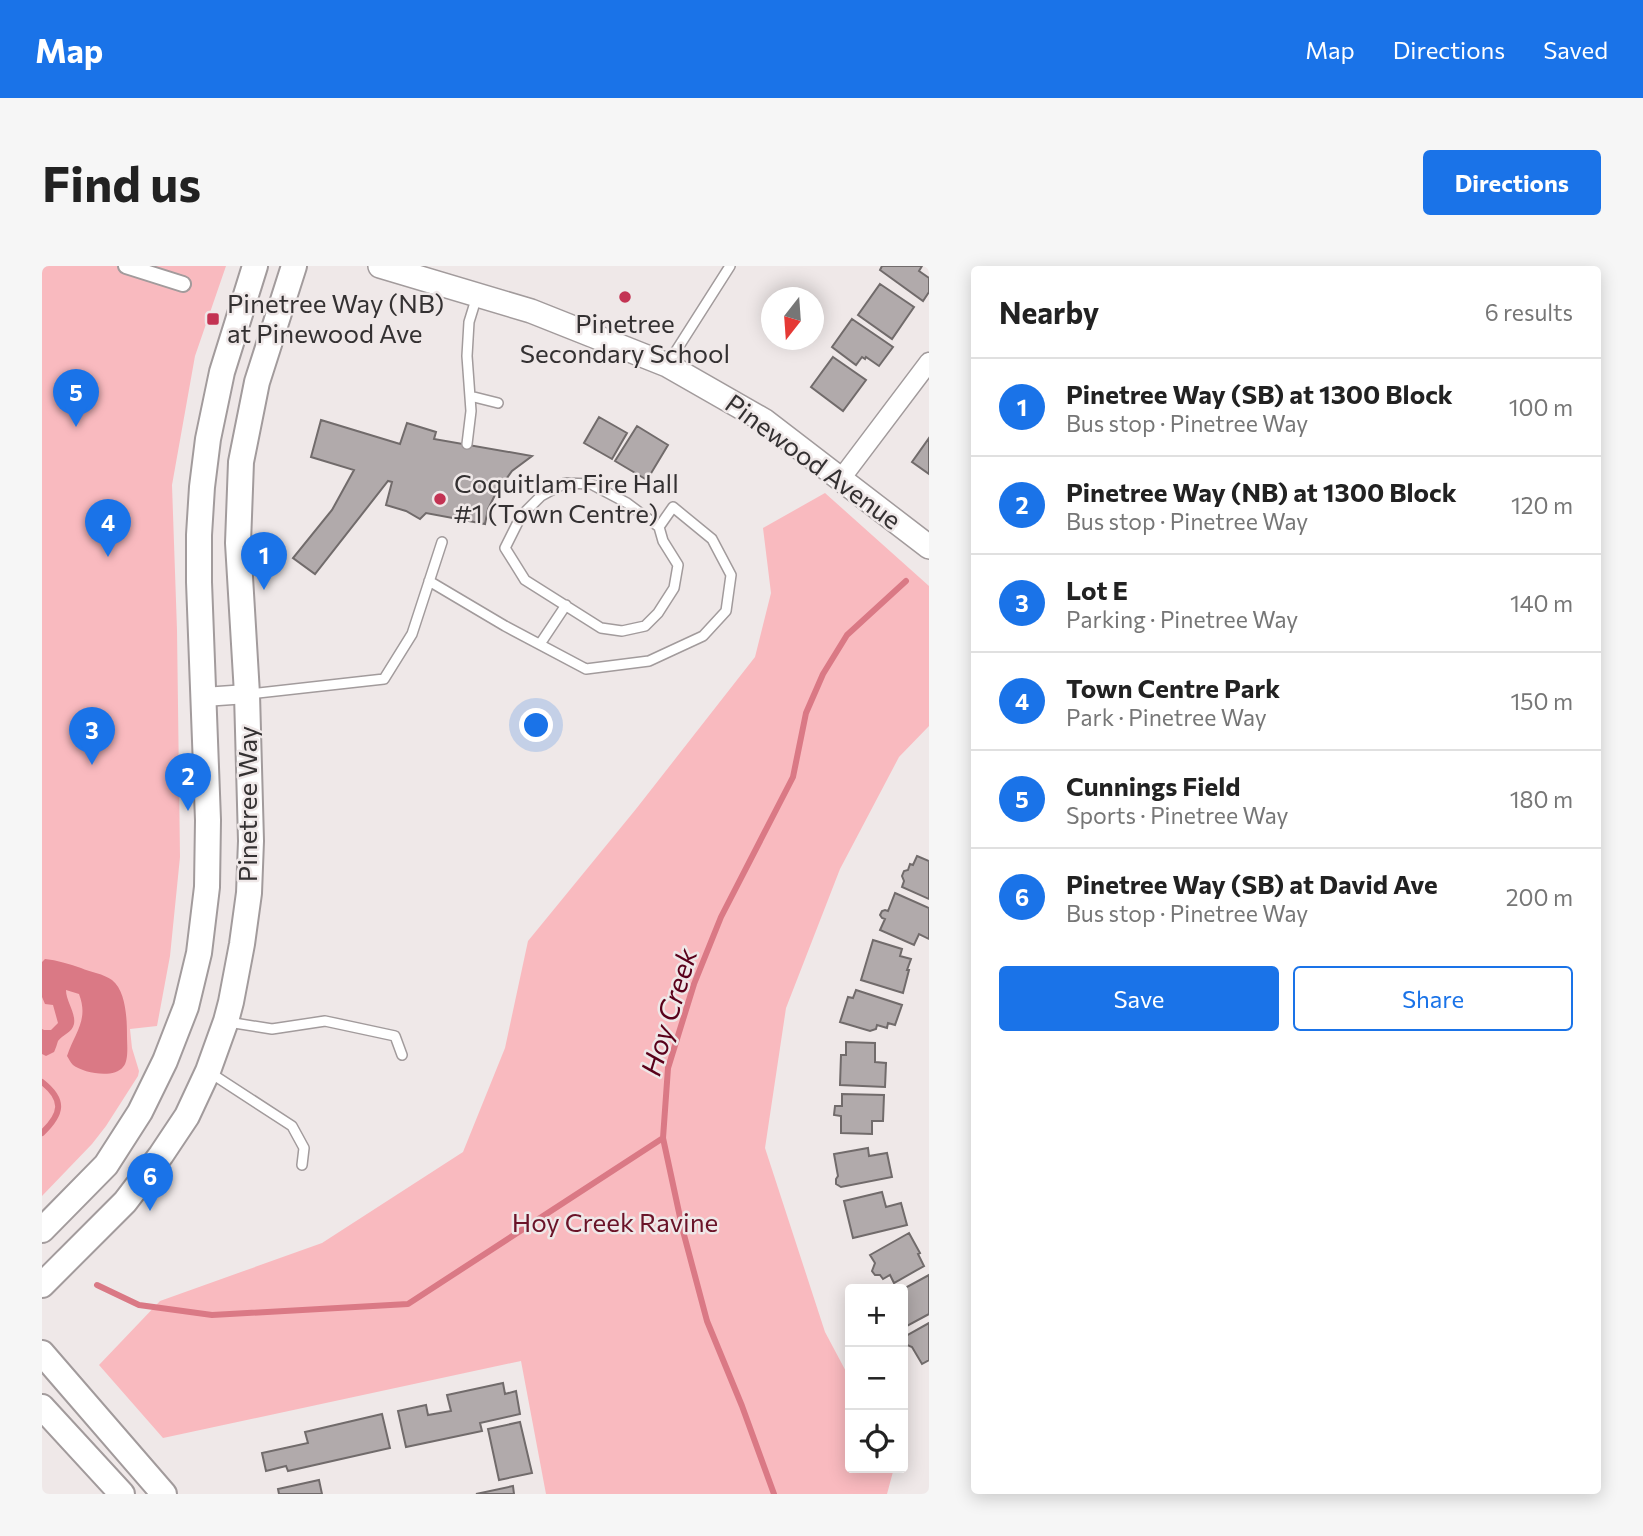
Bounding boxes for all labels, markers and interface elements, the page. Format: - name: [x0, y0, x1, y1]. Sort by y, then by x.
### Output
- text: Map: [35, 29, 103, 70]
- text: Map: [1305, 35, 1355, 64]
- text: Directions: [1393, 35, 1505, 64]
- text: Saved: [1543, 35, 1608, 64]
- button: Directions: [1423, 150, 1601, 215]
- text: Find us: [42, 152, 201, 212]
- place label: Pinetree Way (NB) at Pinewood Ave: [227, 287, 444, 348]
- north arrow: [761, 287, 824, 350]
- marker: Pinetree Secondary School: [617, 289, 633, 305]
- text: Nearby: [999, 293, 1099, 330]
- text: 6 results: [1485, 298, 1573, 326]
- place label: Pinetree Secondary School: [520, 307, 730, 368]
- marker: Pinetree Way (NB) at Pinewood Ave: [205, 311, 221, 327]
- pin: 5: [53, 369, 99, 427]
- text: Pinetree Way (SB) at 1300 Block: [1066, 378, 1453, 409]
- street label: Pinewood Avenue: [720, 387, 908, 535]
- text: 1: [1017, 393, 1027, 421]
- text: 100 m: [1509, 393, 1573, 421]
- text: Bus stop · Pinetree Way: [1066, 409, 1308, 437]
- place label: Coquitlam Fire Hall #1 (Town Centre): [454, 467, 679, 528]
- text: Pinetree Way (NB) at 1300 Block: [1066, 476, 1457, 507]
- marker: Coquitlam Fire Hall #1 (Town Centre): [432, 491, 448, 507]
- text: 2: [1015, 491, 1029, 519]
- text: 120 m: [1511, 491, 1573, 519]
- pin: 4: [85, 499, 131, 557]
- text: Bus stop · Pinetree Way: [1066, 507, 1308, 535]
- pin: 1: [241, 532, 287, 590]
- text: Lot E: [1066, 574, 1128, 605]
- text: 3: [1015, 589, 1029, 617]
- text: 140 m: [1510, 589, 1573, 617]
- text: Parking · Pinetree Way: [1066, 605, 1298, 633]
- text: Town Centre Park: [1066, 672, 1280, 703]
- text: 4: [1015, 687, 1029, 715]
- text: 150 m: [1510, 687, 1573, 715]
- text: Park · Pinetree Way: [1066, 703, 1267, 731]
- pin: 3: [69, 707, 115, 765]
- your location: [519, 708, 553, 742]
- street label: Pinetree Way: [231, 726, 262, 882]
- pin: 2: [165, 753, 211, 811]
- text: Cunnings Field: [1066, 770, 1241, 801]
- text: 5: [1015, 785, 1029, 813]
- text: 180 m: [1510, 785, 1573, 813]
- text: Sports · Pinetree Way: [1066, 801, 1288, 829]
- text: Pinetree Way (SB) at David Ave: [1066, 868, 1438, 899]
- text: 6: [1015, 883, 1029, 911]
- text: 200 m: [1506, 883, 1573, 911]
- text: Bus stop · Pinetree Way: [1066, 899, 1308, 927]
- water label: Hoy Creek: [633, 943, 704, 1079]
- button: Save: [999, 966, 1279, 1031]
- button: Share: [1293, 966, 1573, 1031]
- pin: 6: [127, 1153, 173, 1211]
- park label: Hoy Creek Ravine: [512, 1206, 718, 1237]
- map controls: [845, 1284, 908, 1473]
- button: +: [845, 1284, 908, 1347]
- button: −: [845, 1347, 908, 1410]
- button: locate: [845, 1410, 908, 1473]

